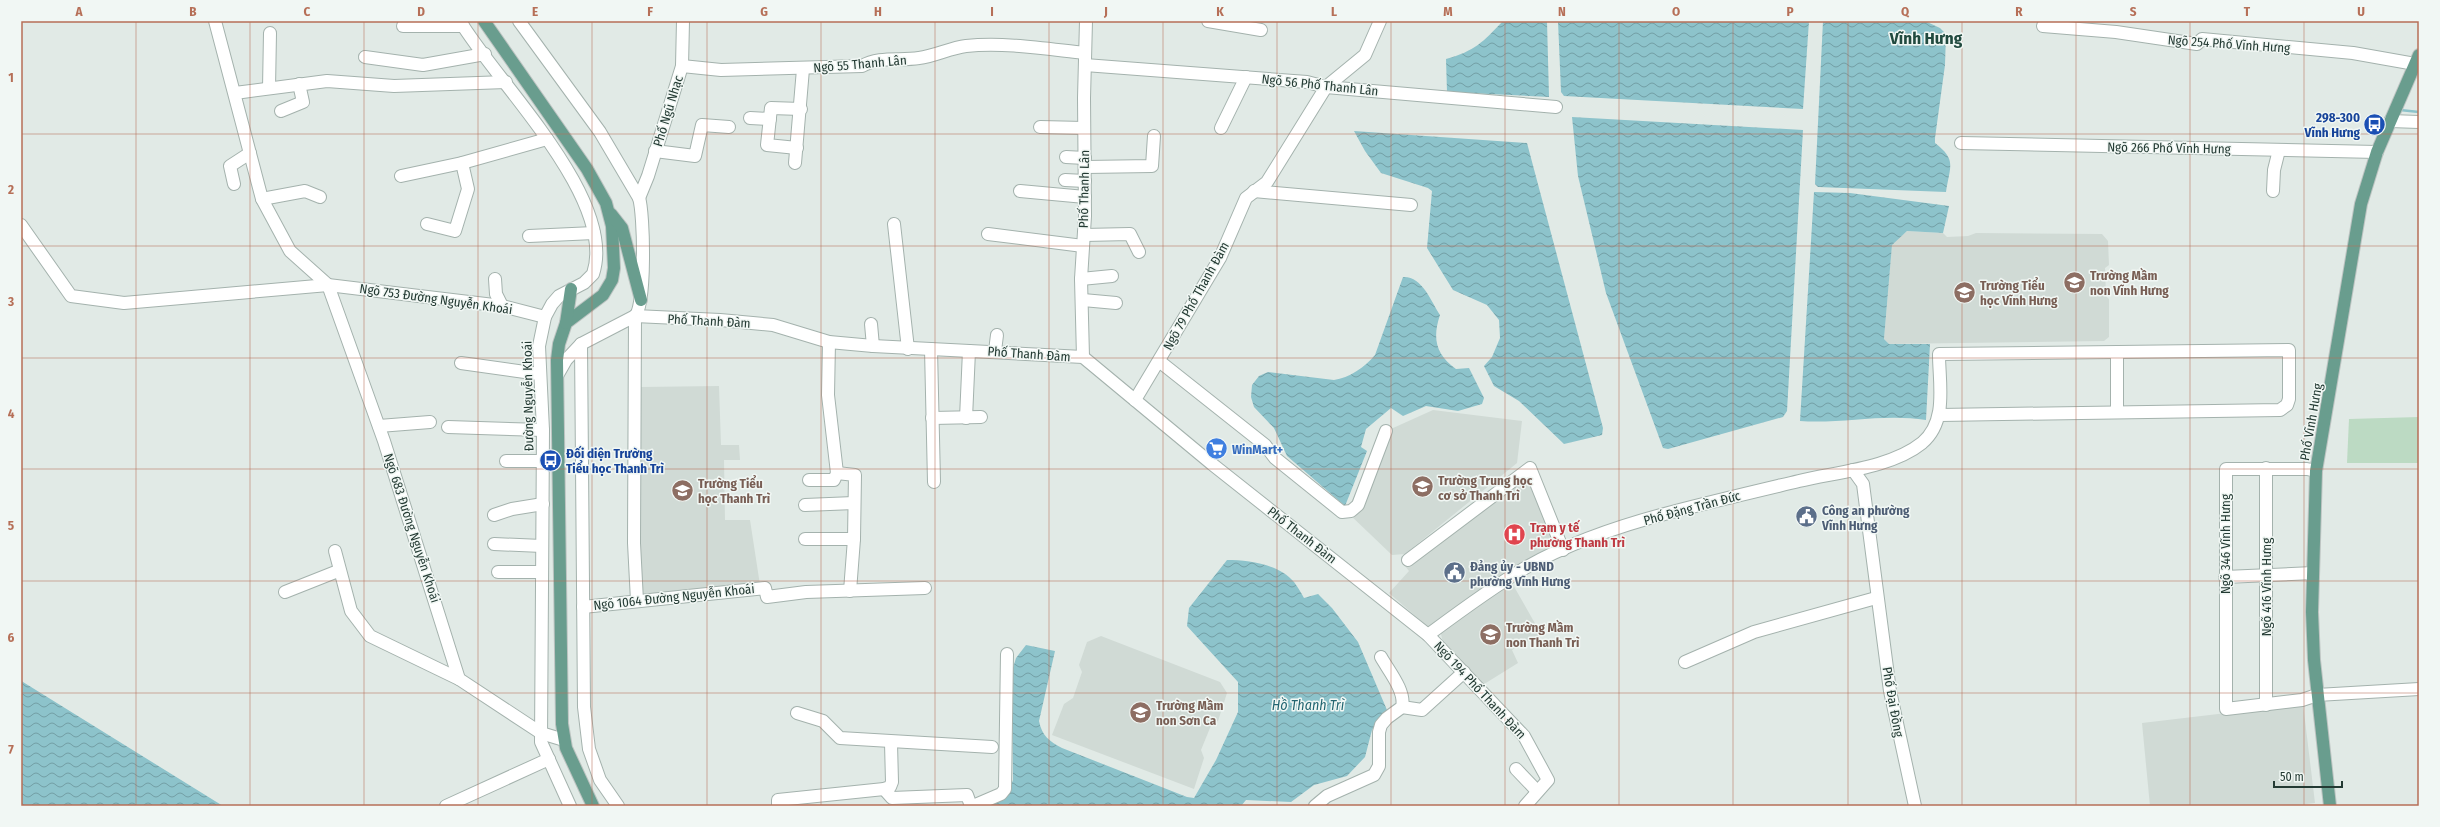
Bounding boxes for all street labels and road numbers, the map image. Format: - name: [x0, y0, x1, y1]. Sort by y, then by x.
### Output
- street label: Ngõ 254 Phố Vĩnh Hưng: [2167, 32, 2292, 56]
- street label: Ngõ 55 Thanh Lân: [813, 52, 907, 76]
- street label: Ngõ 56 Phố Thanh Lân: [1261, 71, 1379, 99]
- street label: Phố Ngũ Nhạc: [650, 73, 686, 148]
- street label: Ngõ 266 Phố Vĩnh Hưng: [2107, 139, 2232, 157]
- street label: Phố Thanh Lân: [1076, 150, 1092, 228]
- street label: Ngõ 79 Phố Thanh Đàm: [1160, 239, 1232, 353]
- street label: Ngõ 753 Đường Nguyễn Khoái: [359, 281, 513, 317]
- street label: Phố Thanh Đàm: [667, 311, 751, 331]
- street label: Đường Nguyễn Khoái: [520, 341, 536, 451]
- street label: Phố Thanh Đàm: [987, 344, 1071, 364]
- street label: Phố Vĩnh Hưng: [2297, 381, 2325, 462]
- street label: Ngõ 683 Đường Nguyễn Khoái: [381, 451, 443, 605]
- street label: Phố Đặng Trần Đức: [1642, 488, 1742, 528]
- street label: Ngõ 346 Vĩnh Hưng: [2218, 493, 2233, 594]
- street label: Phố Thanh Đàm: [1265, 503, 1339, 567]
- street label: Ngõ 416 Vĩnh Hưng: [2259, 537, 2274, 636]
- street label: Ngõ 1064 Đường Nguyễn Khoái: [593, 581, 755, 613]
- street label: Ngõ 194 Phố Thanh Đàm: [1431, 638, 1529, 742]
- street label: Phố Đại Đồng: [1879, 666, 1907, 739]

